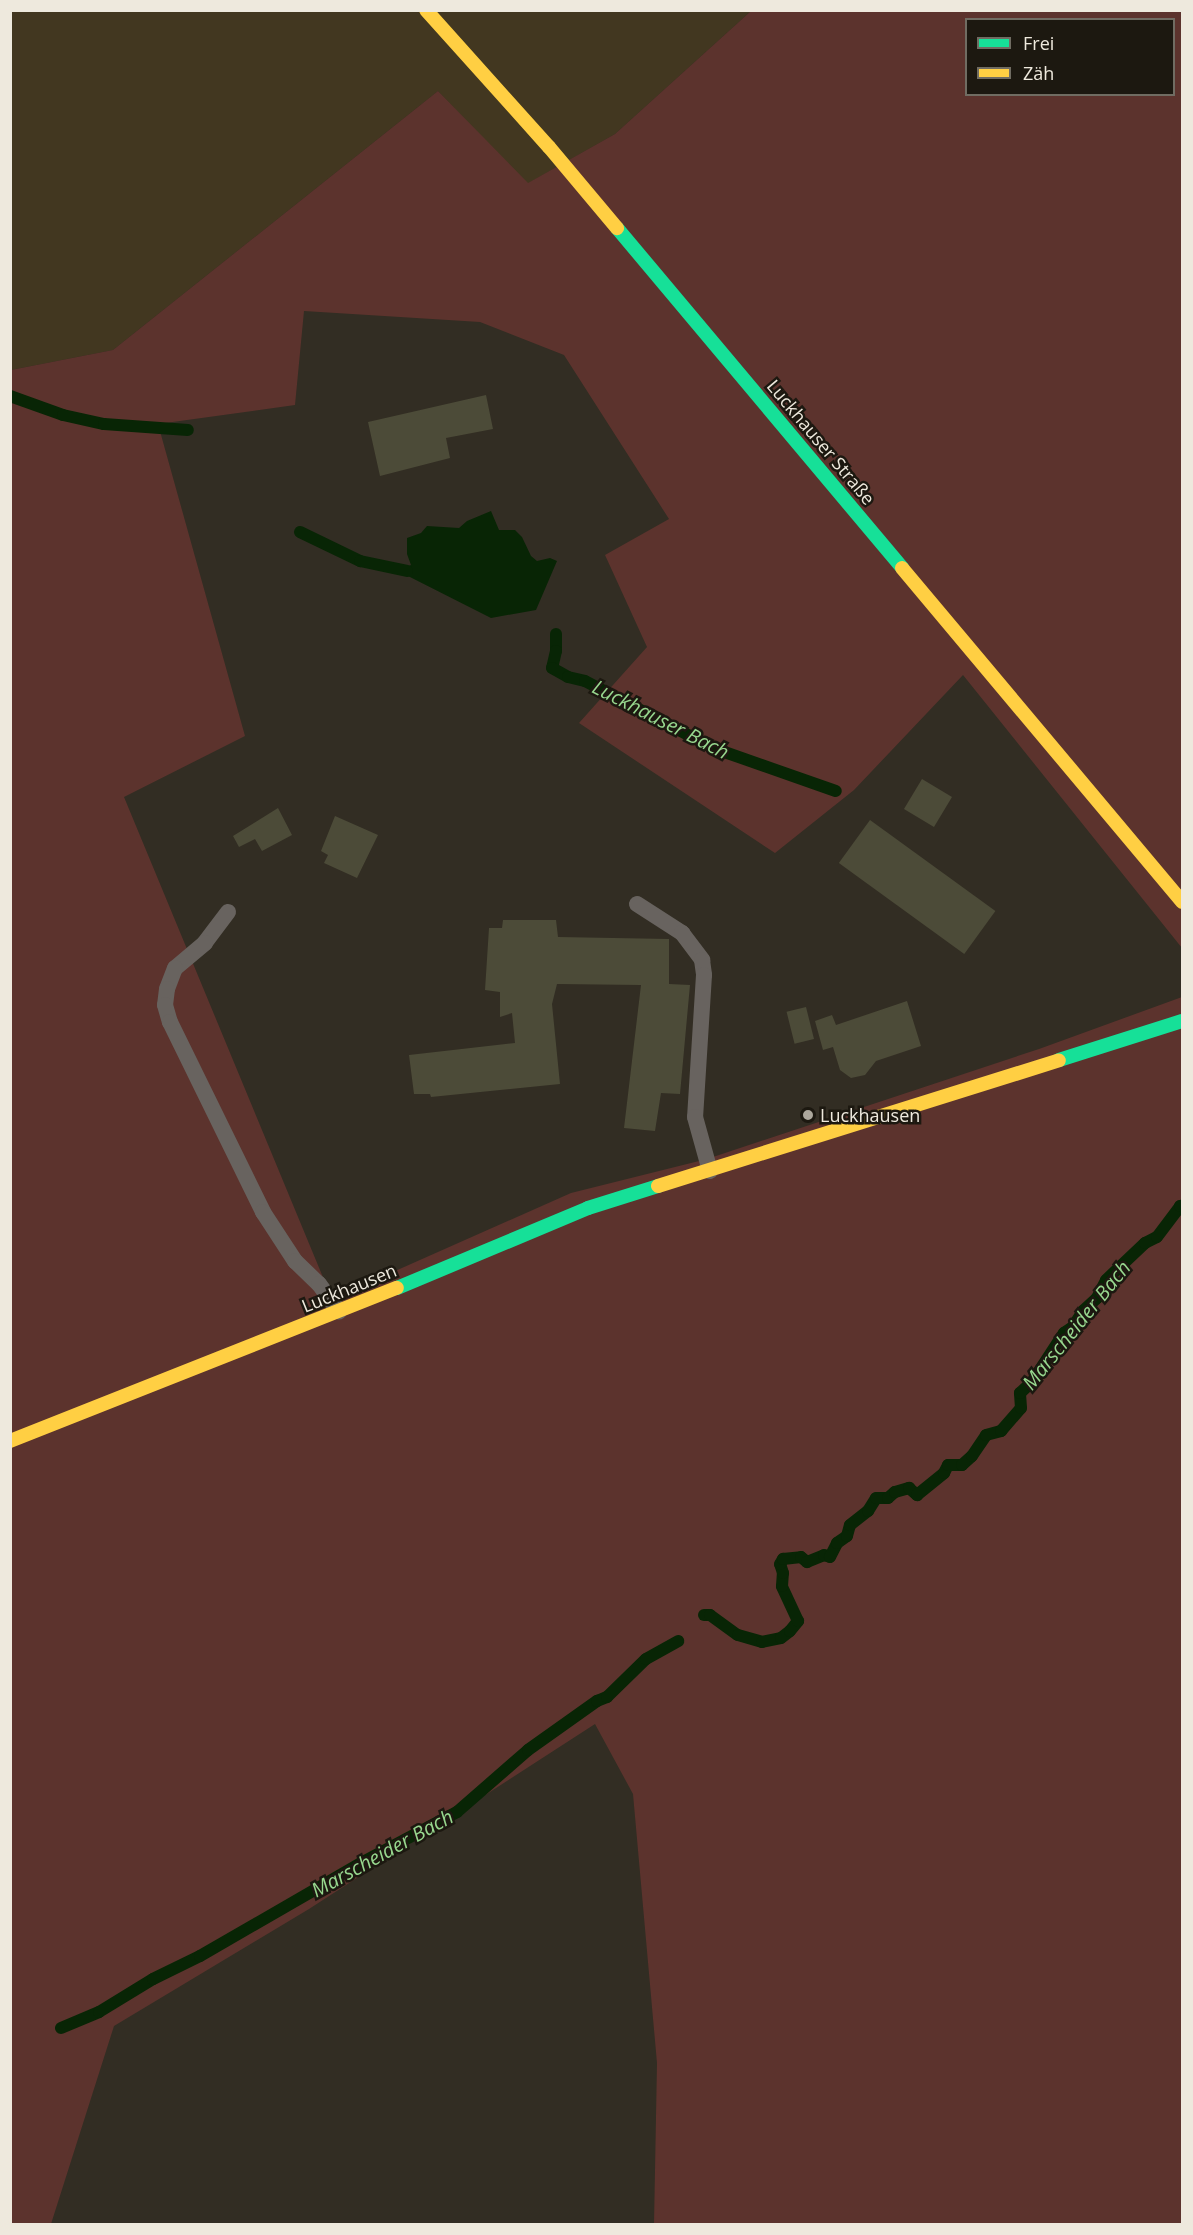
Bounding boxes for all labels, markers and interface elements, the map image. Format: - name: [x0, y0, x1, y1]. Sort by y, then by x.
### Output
- legend: [965, 18, 1175, 96]
- text: Frei: [1023, 31, 1054, 55]
- text: Zäh: [1023, 61, 1054, 85]
- street label: Luckhauser Straße: [763, 375, 879, 509]
- water label: Luckhauser Bach: [589, 674, 733, 764]
- place label: Luckhausen: [820, 1104, 920, 1126]
- marker: Luckhausen: [801, 1108, 815, 1122]
- water label: Marscheider Bach: [1017, 1256, 1135, 1394]
- street label: Luckhausen: [298, 1259, 400, 1317]
- water label: Marscheider Bach: [307, 1804, 457, 1902]

